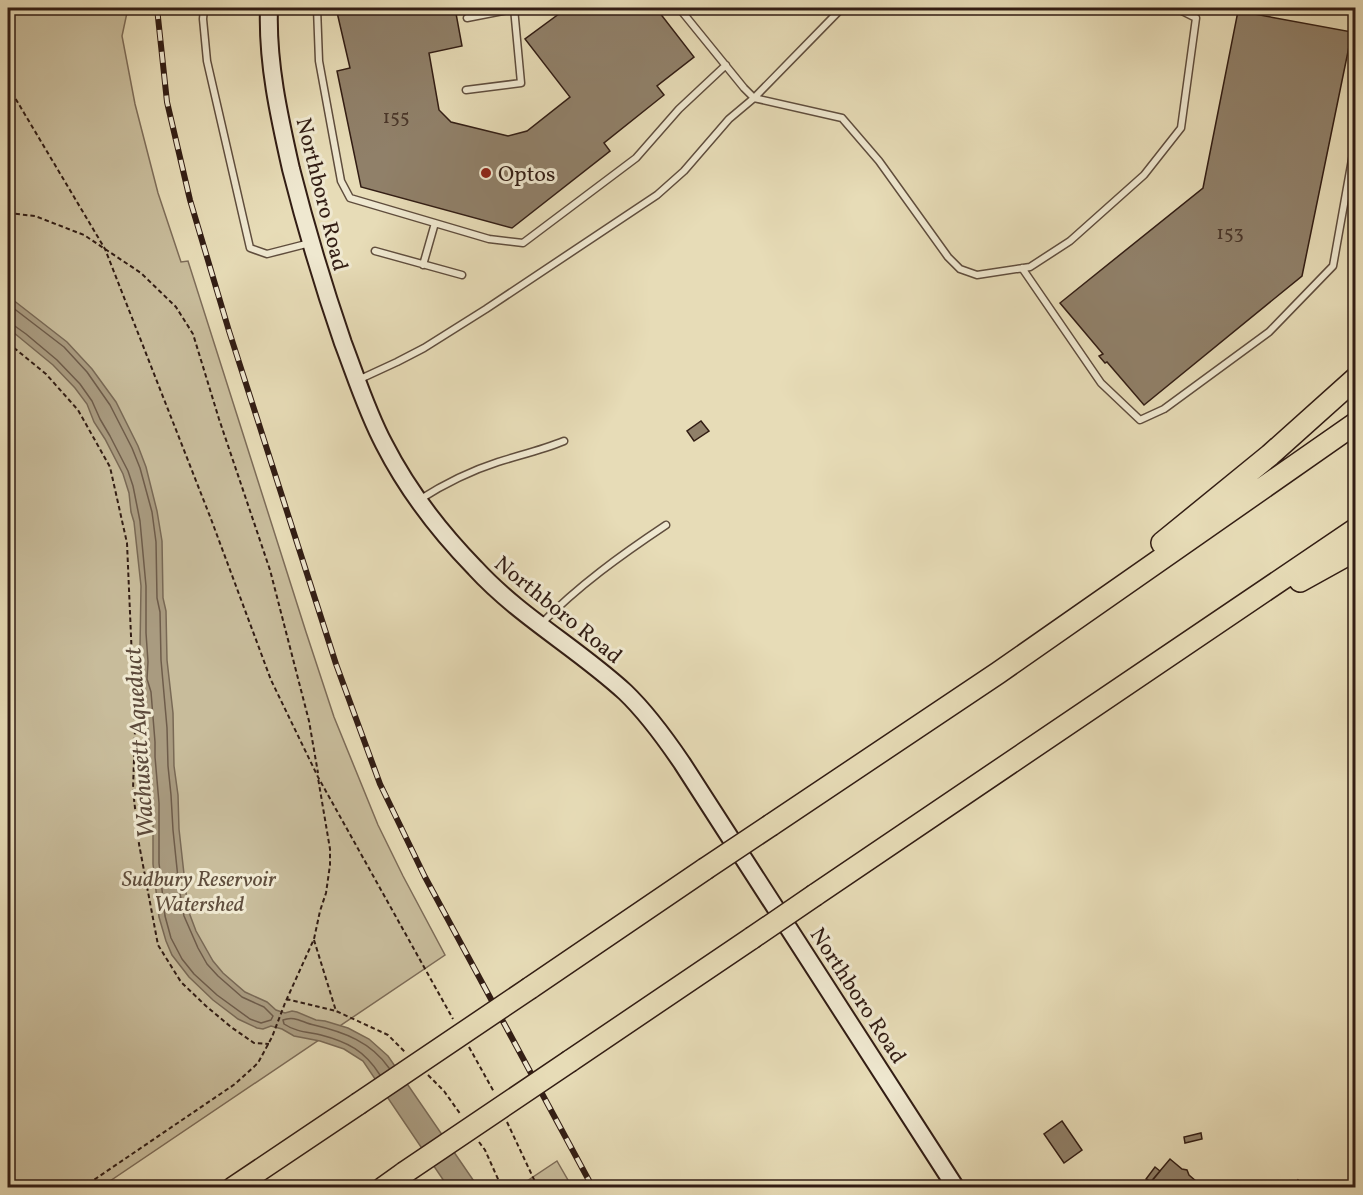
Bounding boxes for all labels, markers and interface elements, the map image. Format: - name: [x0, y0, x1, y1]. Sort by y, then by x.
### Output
- house number: 155: [383, 104, 410, 132]
- street label: Northboro Road: [287, 115, 355, 274]
- place label: Optos: [498, 160, 555, 191]
- marker: Optos: [479, 166, 493, 180]
- house number: 153: [1216, 220, 1244, 248]
- street label: Northboro Road: [487, 550, 628, 672]
- water label: Wachusett Aqueduct: [117, 645, 165, 839]
- park label: Sudbury Reservoir Watershed: [122, 865, 277, 921]
- street label: Northboro Road: [801, 922, 913, 1071]

